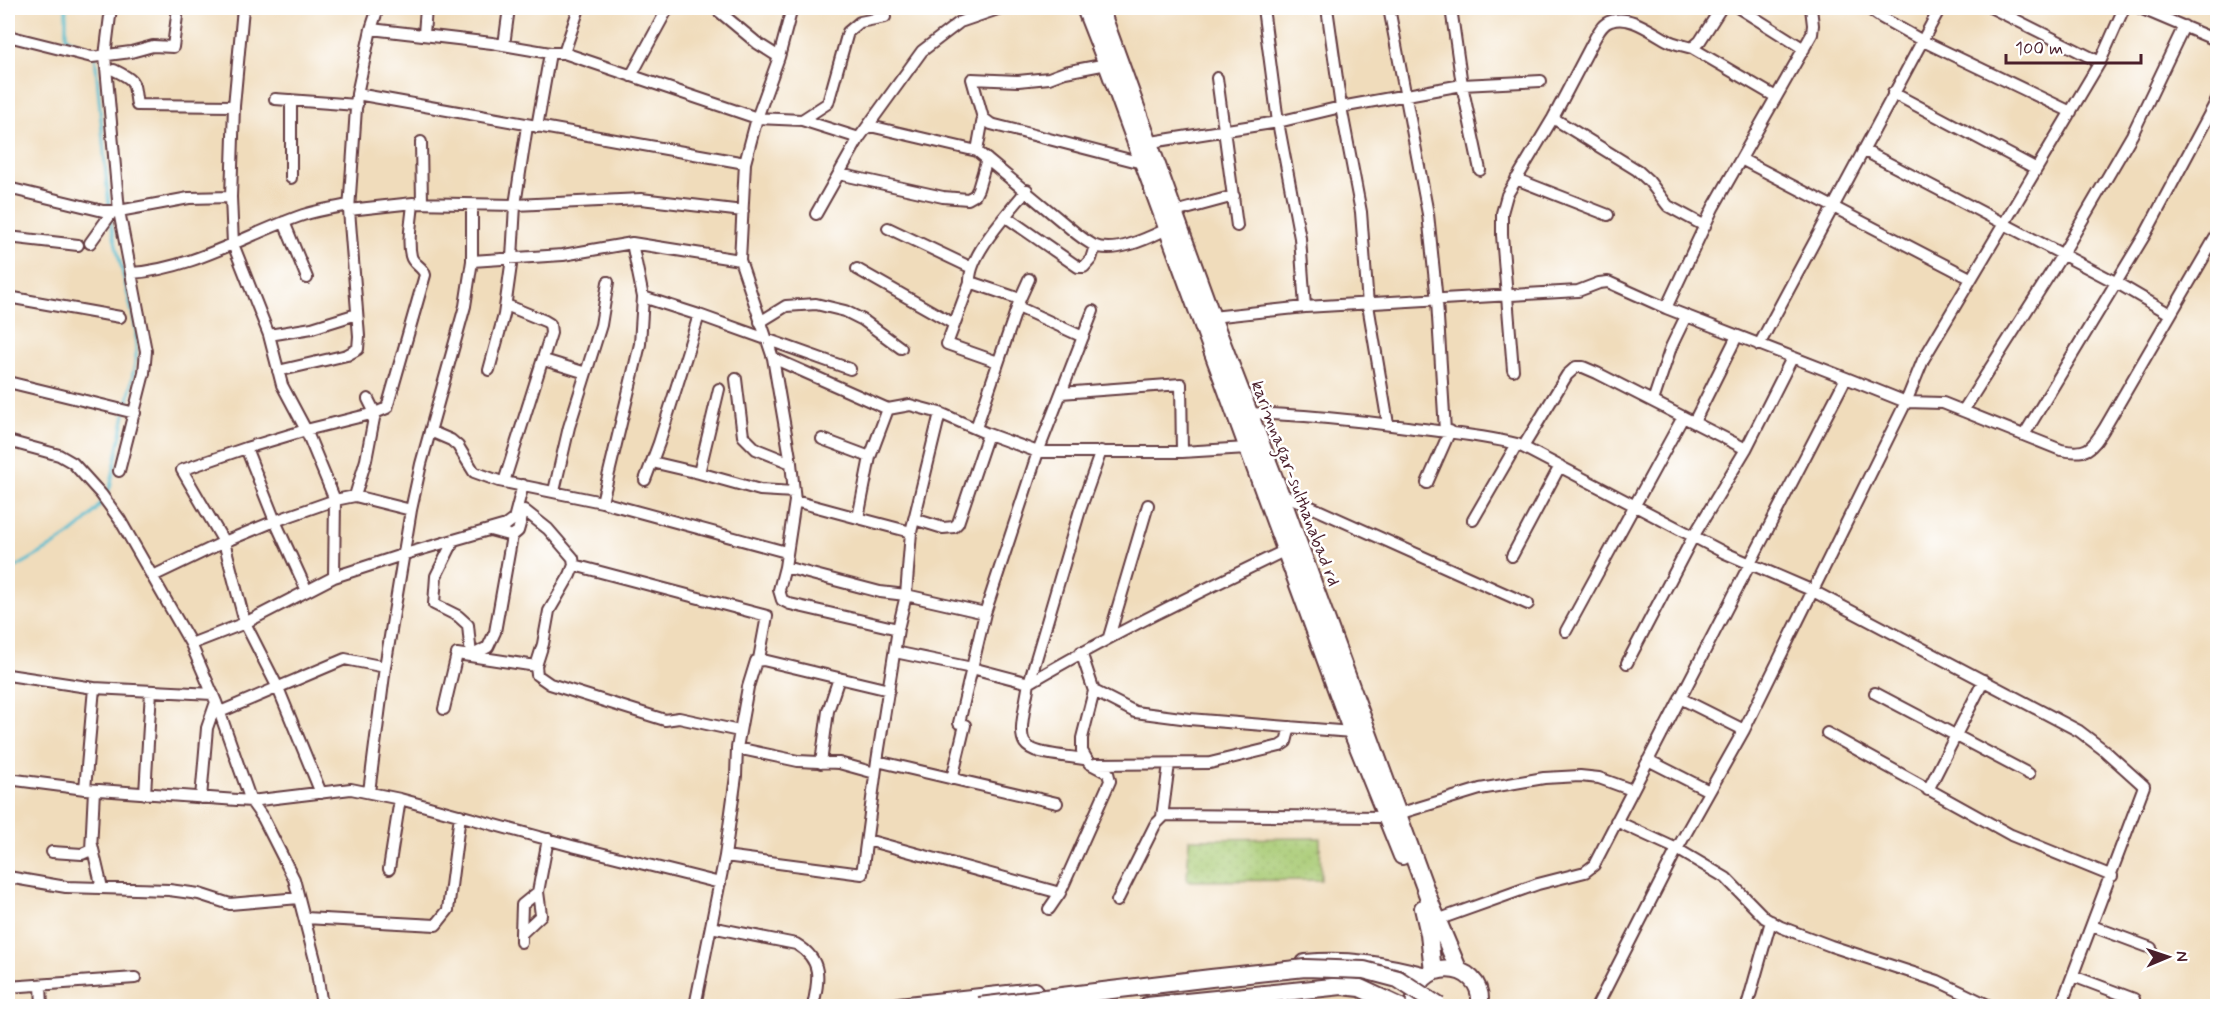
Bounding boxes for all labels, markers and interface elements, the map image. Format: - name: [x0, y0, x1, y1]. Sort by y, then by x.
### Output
- scale bar: [2006, 27, 2141, 65]
- text: 100 m: [2015, 37, 2063, 61]
- street label: karimnagar-sulthanabad rd: [1243, 377, 1345, 590]
- north arrow: [2138, 927, 2198, 987]
- text: N: [2171, 951, 2192, 962]

